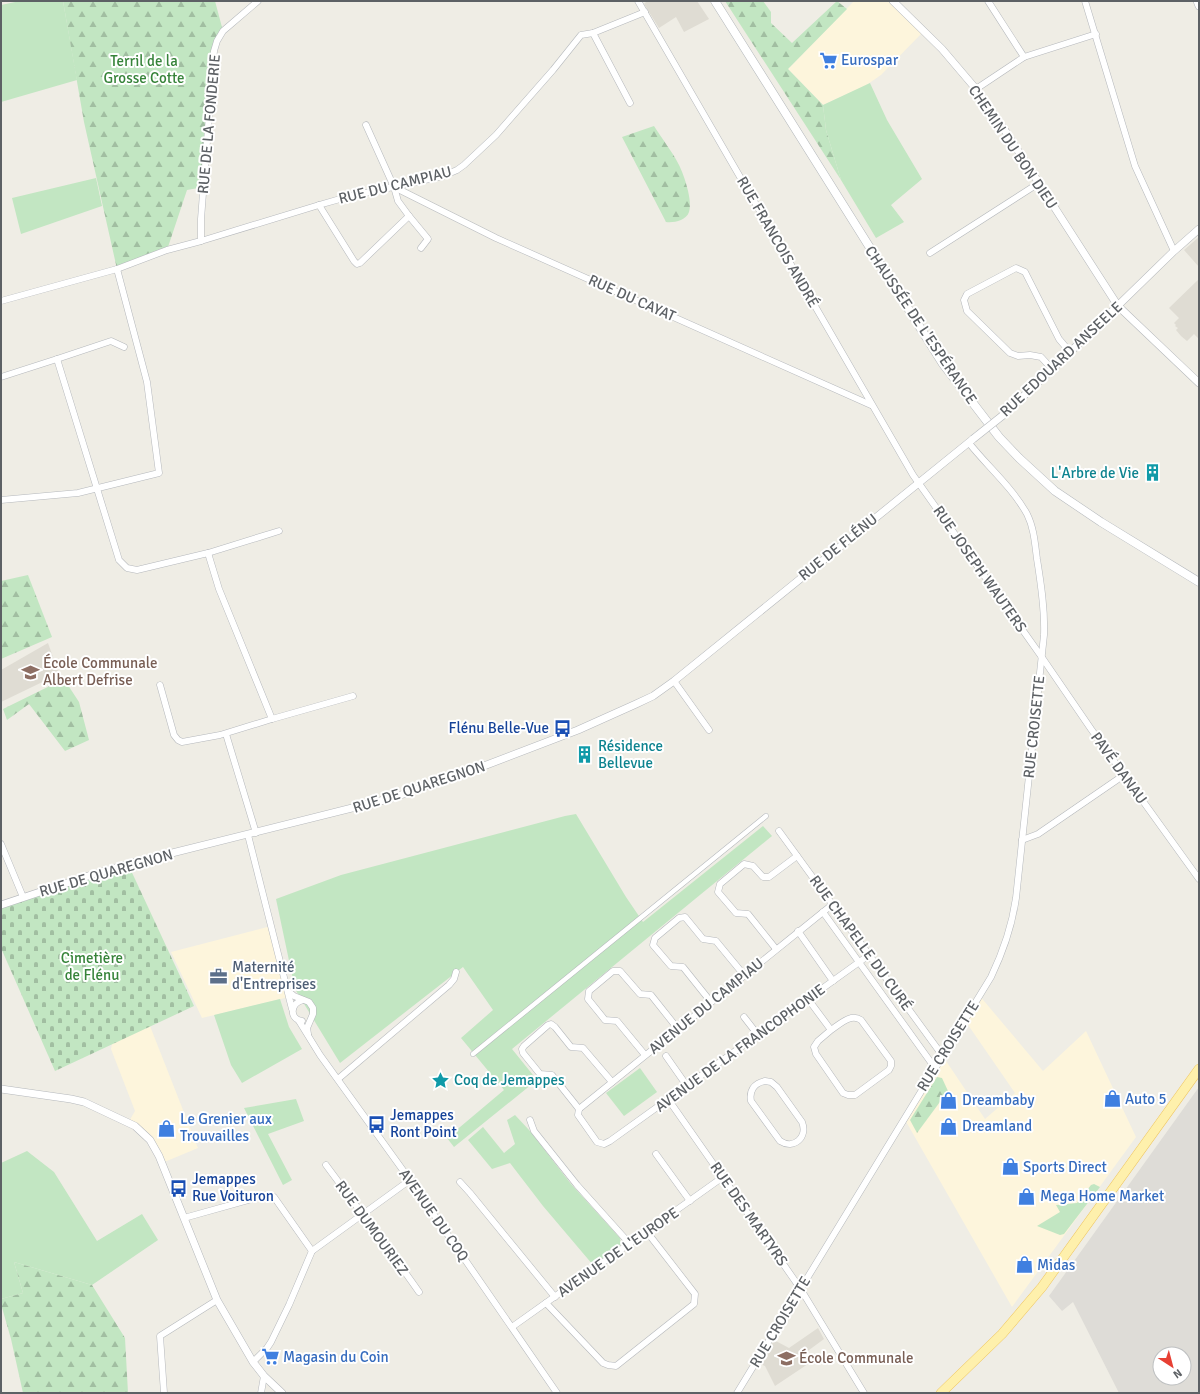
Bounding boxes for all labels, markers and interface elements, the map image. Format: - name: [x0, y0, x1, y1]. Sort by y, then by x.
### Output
- supermarket icon: Eurospar: [818, 50, 838, 70]
- place label: Eurospar: [841, 51, 899, 69]
- park label: Terril de la Grosse Cotte: [103, 52, 185, 87]
- street label: RUE DE LA FONDERIE: [194, 53, 224, 195]
- street label: CHEMIN DU BON DIEU: [965, 82, 1061, 212]
- street label: RUE DU CAMPIAU: [337, 162, 453, 208]
- street label: RUE FRANCOIS ANDRÉ: [733, 173, 824, 311]
- street label: CHAUSSÉE DE L'ESPÉRANCE: [861, 242, 982, 408]
- street label: RUE DU CAYAT: [586, 271, 679, 325]
- street label: RUE EDOUARD ANSEELE: [996, 298, 1126, 420]
- building icon: L'Arbre de Vie: [1142, 463, 1162, 483]
- place label: L'Arbre de Vie: [1051, 464, 1139, 482]
- street label: RUE JOSEPH WAUTERS: [930, 502, 1030, 636]
- street label: RUE DE FLÉNU: [794, 509, 881, 584]
- place label: École Communale Albert Defrise: [43, 653, 158, 689]
- school or university icon: École Communale Albert Defrise: [20, 662, 40, 682]
- street label: RUE CROISETTE: [1020, 675, 1048, 779]
- bus stop icon: Flénu Belle-Vue: [552, 718, 572, 738]
- place label: Flénu Belle-Vue: [449, 719, 549, 737]
- street label: PAVÉ DANAU: [1087, 728, 1152, 807]
- place label: Résidence Bellevue: [598, 737, 663, 772]
- building icon: Résidence Bellevue: [575, 745, 595, 765]
- street label: RUE DE QUAREGNON: [351, 757, 487, 817]
- street label: RUE DE QUAREGNON: [37, 845, 175, 901]
- street label: RUE CHAPELLE DU CURÉ: [806, 871, 917, 1014]
- park label: Cimetière de Flénu: [61, 949, 123, 984]
- street label: AVENUE DU CAMPIAU: [645, 954, 767, 1058]
- place label: Maternité d'Entreprises: [232, 958, 317, 993]
- office icon: Maternité d'Entreprises: [209, 966, 229, 986]
- street label: AVENUE DE LA FRANCOPHONIE: [651, 980, 829, 1116]
- street label: RUE CROISETTE: [913, 997, 983, 1095]
- place icon: Coq de Jemappes: [431, 1070, 451, 1090]
- place label: Coq de Jemappes: [454, 1071, 565, 1089]
- shop icon: Auto 5: [1102, 1089, 1122, 1109]
- shop icon: Dreambaby: [939, 1090, 959, 1110]
- place label: Auto 5: [1125, 1090, 1167, 1108]
- place label: Dreambaby: [962, 1091, 1034, 1109]
- place label: Jemappes Ront Point: [390, 1106, 457, 1141]
- place label: Le Grenier aux Trouvailles: [180, 1110, 272, 1145]
- bus stop icon: Jemappes Ront Point: [367, 1114, 387, 1134]
- shop icon: Dreamland: [939, 1116, 959, 1136]
- place label: Dreamland: [962, 1117, 1032, 1135]
- shop icon: Le Grenier aux Trouvailles: [157, 1118, 177, 1138]
- shop icon: Sports Direct: [1000, 1157, 1020, 1177]
- place label: Sports Direct: [1023, 1158, 1107, 1176]
- street label: RUE DES MARTYRS: [706, 1159, 792, 1269]
- street label: AVENUE DU COQ: [395, 1165, 473, 1265]
- place label: Jemappes Rue Voituron: [192, 1170, 274, 1205]
- street label: RUE DUMOURIEZ: [332, 1177, 412, 1279]
- bus stop icon: Jemappes Rue Voituron: [169, 1178, 189, 1198]
- shop icon: Mega Home Market: [1017, 1186, 1037, 1206]
- place label: Mega Home Market: [1040, 1187, 1164, 1205]
- street label: AVENUE DE L'EUROPE: [554, 1203, 682, 1301]
- shop icon: Midas: [1014, 1255, 1034, 1275]
- place label: Midas: [1037, 1256, 1076, 1274]
- street label: RUE CROISETTE: [746, 1273, 814, 1371]
- north arrow: [1152, 1346, 1192, 1386]
- supermarket icon: Magasin du Coin: [260, 1347, 280, 1367]
- place label: Magasin du Coin: [283, 1348, 389, 1366]
- school or university icon: École Communale: [776, 1348, 796, 1368]
- place label: École Communale: [799, 1348, 914, 1367]
- text: N: [1171, 1366, 1185, 1381]

